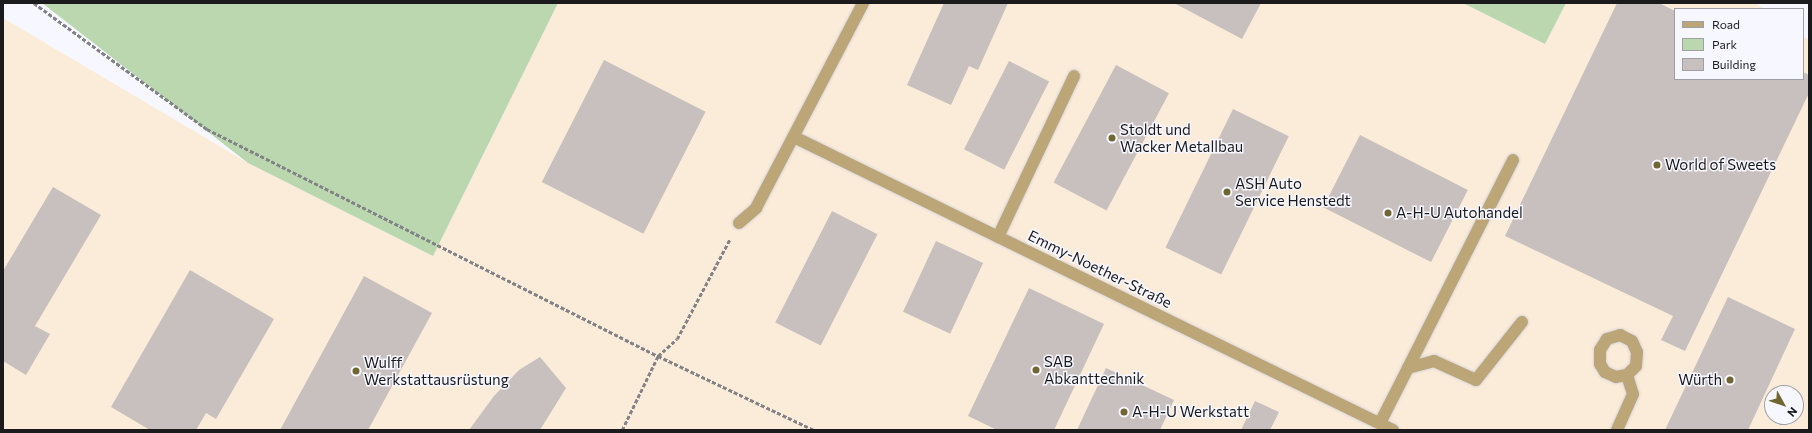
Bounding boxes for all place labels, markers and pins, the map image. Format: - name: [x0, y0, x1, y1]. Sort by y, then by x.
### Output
- place label: Stoldt und Wacker Metallbau: [1120, 120, 1243, 155]
- marker: Stoldt und Wacker Metallbau: [1107, 133, 1117, 143]
- place label: World of Sweets: [1665, 156, 1776, 174]
- marker: World of Sweets: [1652, 160, 1662, 170]
- place label: ASH Auto Service Henstedt: [1235, 174, 1351, 209]
- marker: ASH Auto Service Henstedt: [1222, 187, 1232, 197]
- place label: A-H-U Autohandel: [1396, 204, 1523, 222]
- marker: A-H-U Autohandel: [1383, 208, 1393, 218]
- place label: SAB Abkanttechnik: [1044, 352, 1144, 387]
- place label: Wulff Werkstattausrüstung: [364, 353, 509, 388]
- marker: SAB Abkanttechnik: [1031, 365, 1041, 375]
- marker: Wulff Werkstattausrüstung: [351, 366, 361, 376]
- place label: Würth: [1678, 371, 1722, 389]
- marker: Würth: [1725, 375, 1735, 385]
- place label: A-H-U Werkstatt: [1132, 403, 1249, 421]
- marker: A-H-U Werkstatt: [1119, 407, 1129, 417]

